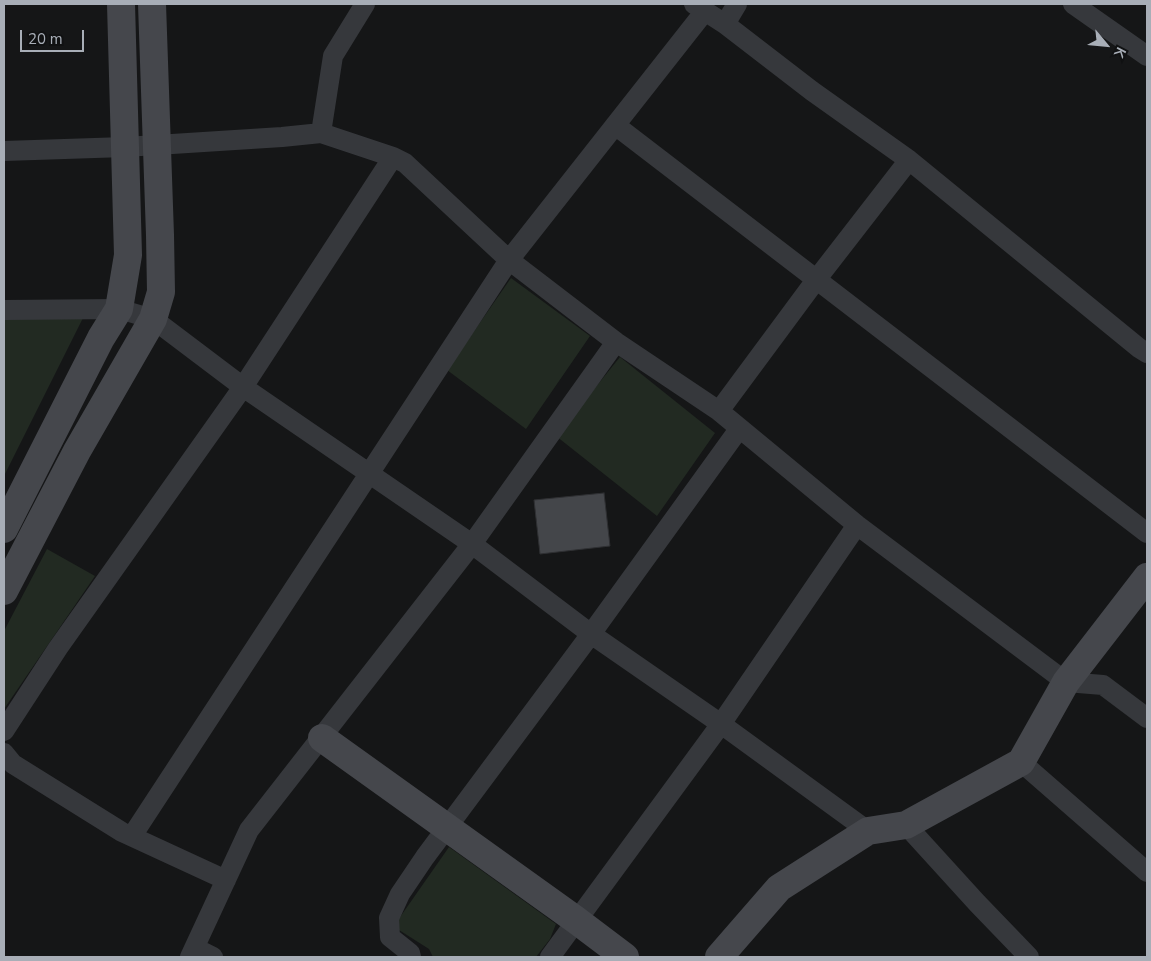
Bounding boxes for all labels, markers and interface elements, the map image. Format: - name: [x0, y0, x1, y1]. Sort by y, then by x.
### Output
- scale bar: [22, 20, 86, 52]
- north arrow: [1081, 20, 1131, 70]
- text: 20 m: [28, 29, 63, 49]
- text: K: [1109, 44, 1130, 61]

